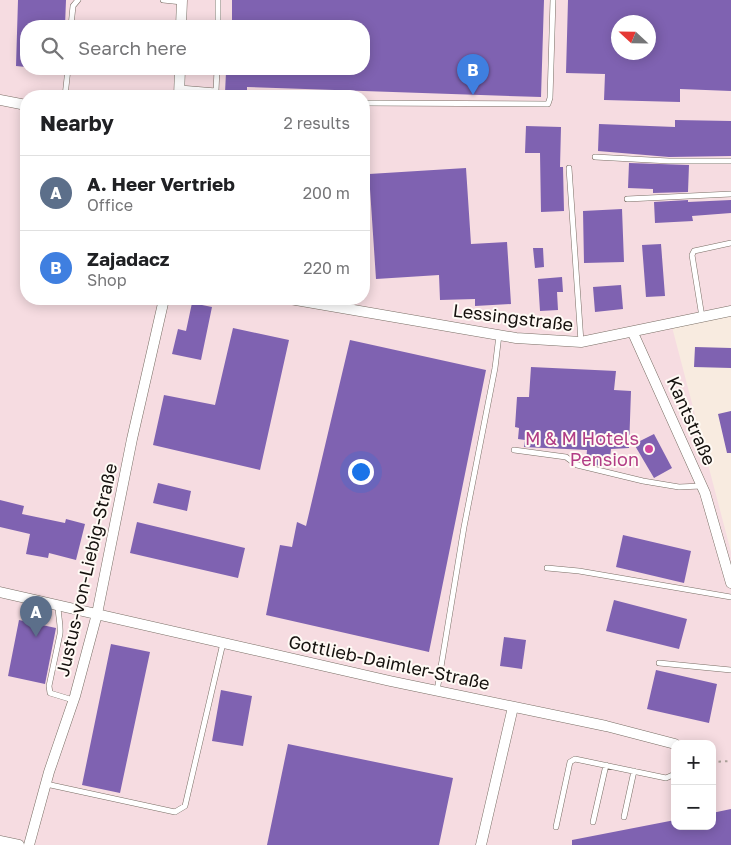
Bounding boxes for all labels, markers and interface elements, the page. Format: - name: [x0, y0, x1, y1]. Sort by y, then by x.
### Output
- north arrow: [611, 15, 656, 60]
- search box: [20, 20, 370, 75]
- icon: search: [38, 34, 66, 62]
- text: Search here: [78, 36, 187, 59]
- pin: B: [457, 54, 489, 95]
- text: Nearby: [40, 110, 114, 136]
- text: 2 results: [284, 113, 350, 133]
- text: A. Heer Vertrieb: [87, 172, 235, 195]
- text: A: [50, 183, 62, 203]
- text: 200 m: [303, 183, 350, 203]
- text: Office: [87, 195, 133, 215]
- text: Zajadacz: [87, 247, 170, 270]
- text: B: [50, 258, 62, 278]
- text: 220 m: [303, 258, 350, 278]
- text: Shop: [87, 270, 127, 290]
- street label: Lessingstraße: [452, 299, 575, 335]
- street label: Kantstraße: [663, 373, 721, 469]
- place label: M & M Hotels Pension: [525, 427, 639, 470]
- marker: M & M Hotels Pension: [643, 443, 655, 455]
- your location: [348, 459, 374, 485]
- street label: Justus-von-Liebig-Straße: [51, 461, 121, 679]
- pin: A: [20, 596, 52, 637]
- street label: Gottlieb-Daimler-Straße: [287, 630, 492, 694]
- map controls: [671, 740, 716, 830]
- button: +: [671, 740, 716, 785]
- button: −: [671, 785, 716, 830]

